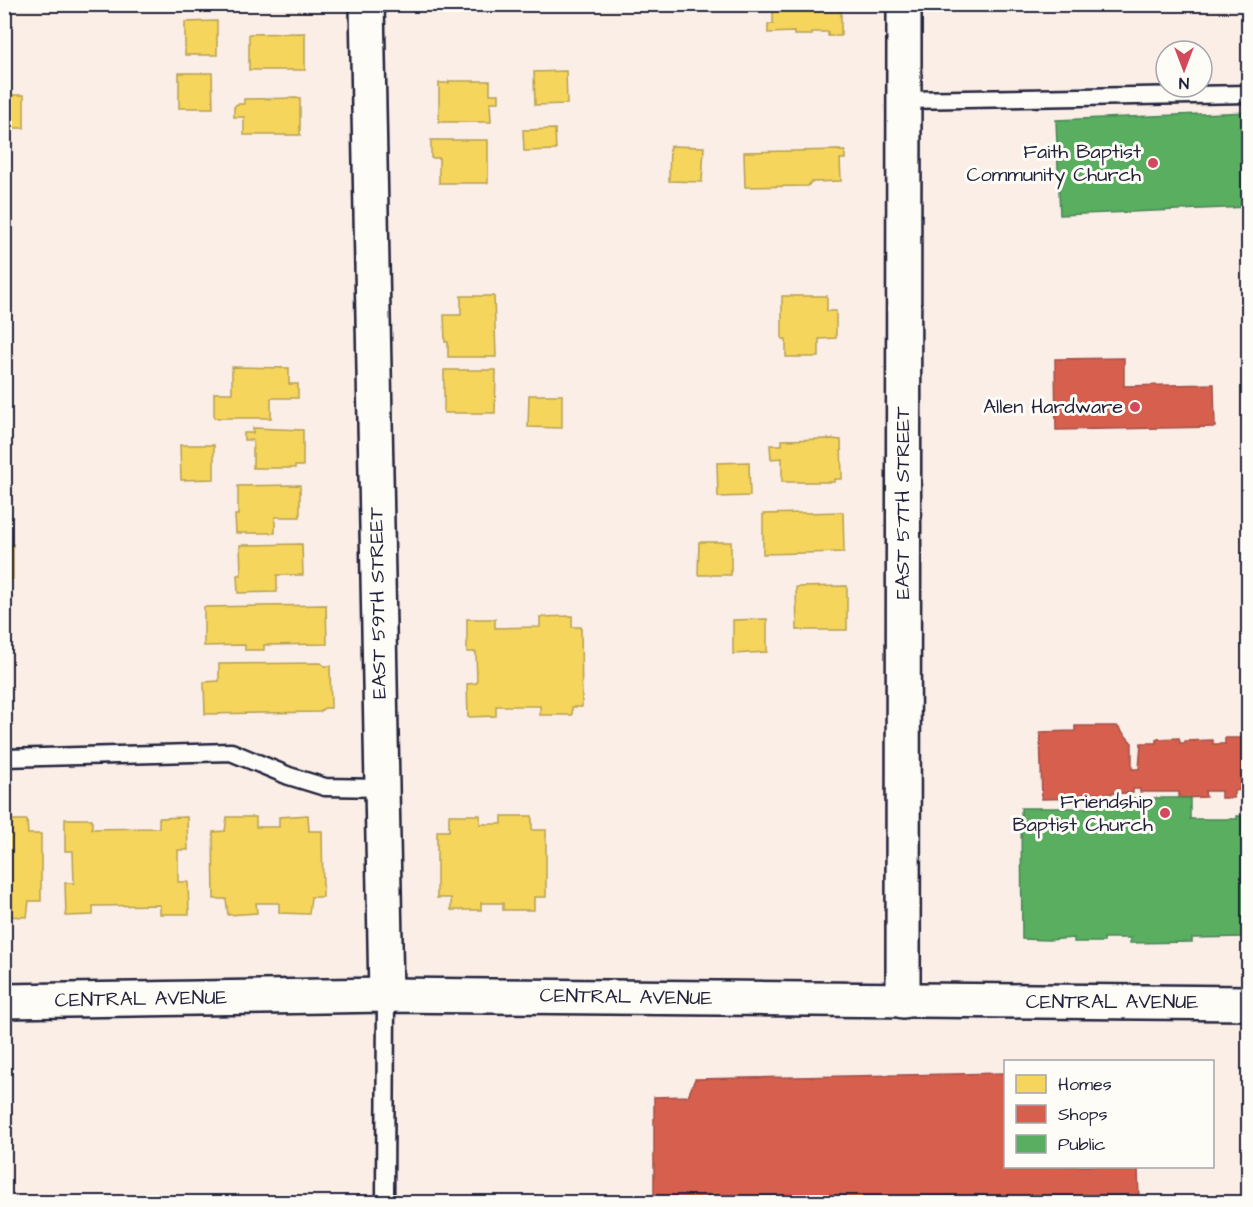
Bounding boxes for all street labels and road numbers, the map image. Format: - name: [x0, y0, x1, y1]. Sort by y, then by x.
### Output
- street label: EAST 57TH STREET: [889, 406, 917, 599]
- street label: EAST 59TH STREET: [362, 506, 394, 699]
- street label: CENTRAL AVENUE: [539, 981, 713, 1013]
- street label: CENTRAL AVENUE: [54, 983, 228, 1015]
- street label: CENTRAL AVENUE: [1026, 988, 1199, 1016]

